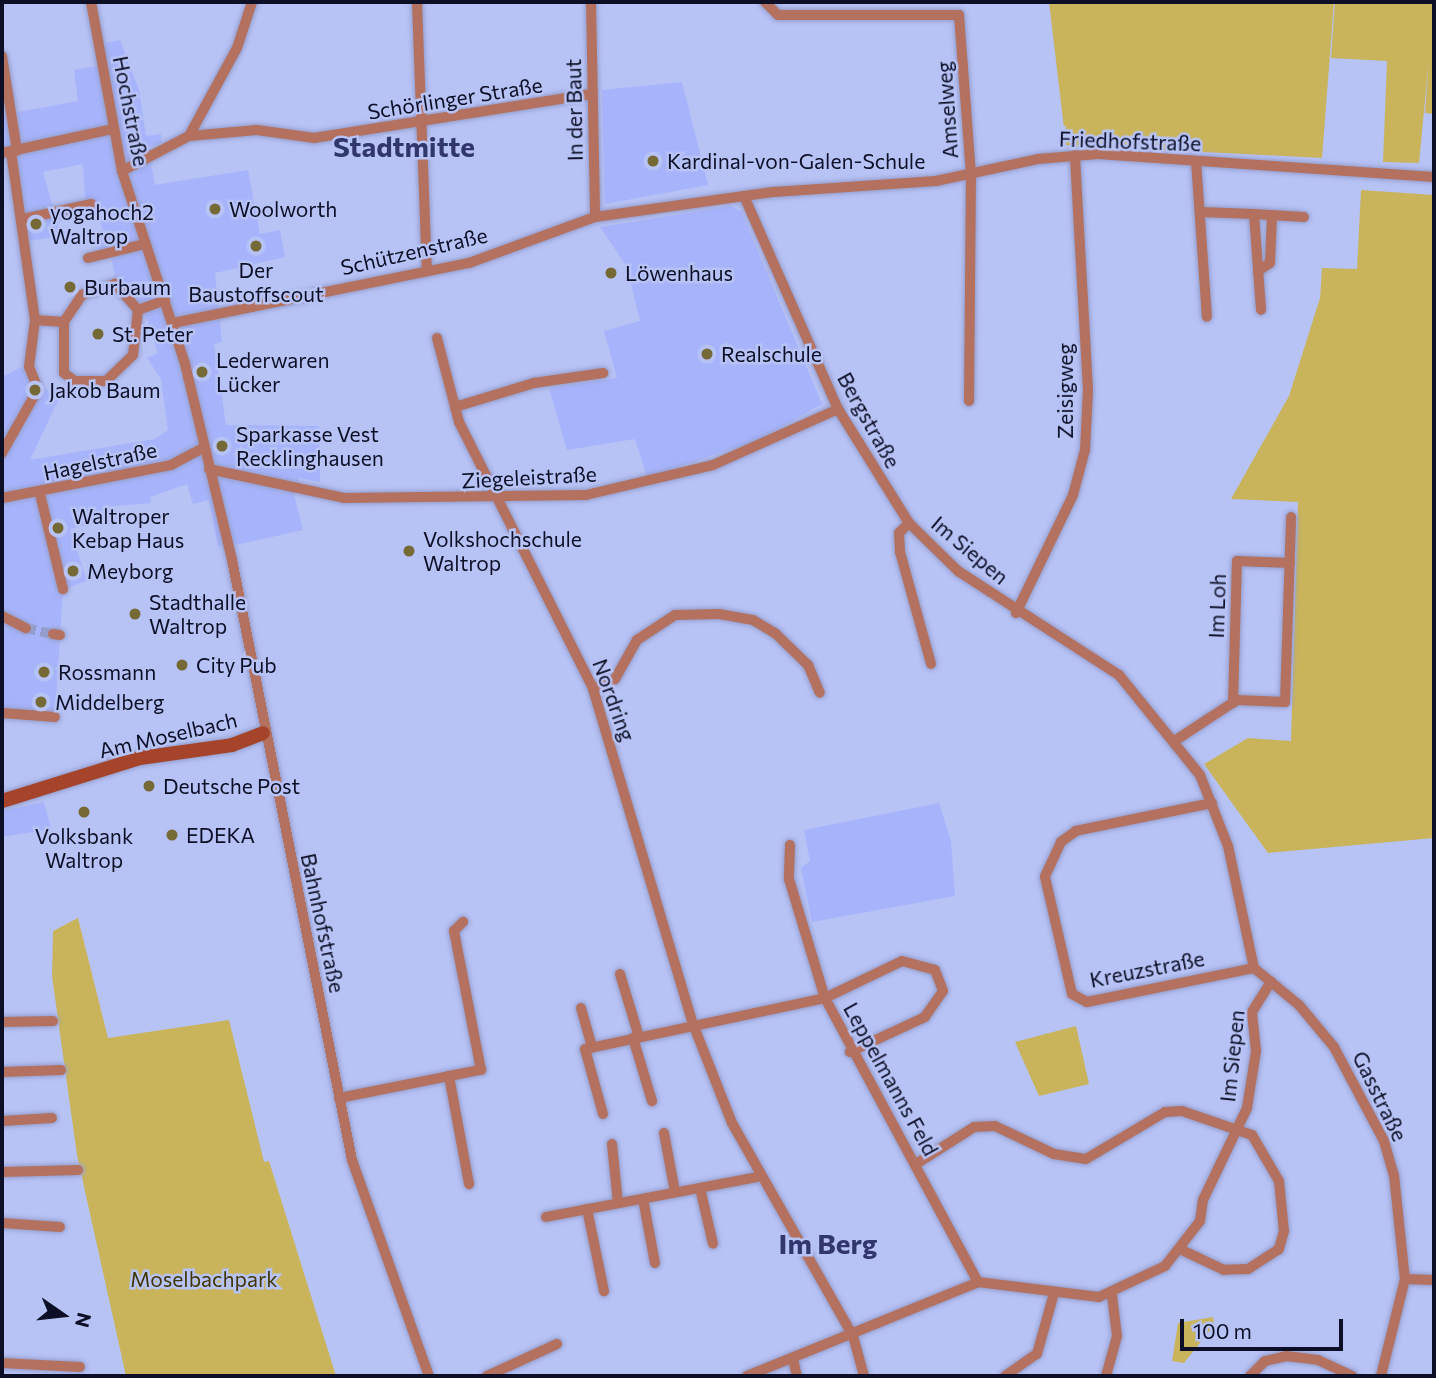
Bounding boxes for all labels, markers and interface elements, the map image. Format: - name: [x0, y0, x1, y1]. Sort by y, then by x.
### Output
- street label: Hochstraße: [108, 54, 154, 168]
- street label: In der Baut: [561, 59, 587, 161]
- street label: Amselweg: [931, 60, 963, 160]
- street label: Schörlinger Straße: [366, 72, 544, 124]
- street label: Friedhofstraße: [1058, 126, 1202, 156]
- district label: Stadtmitte: [333, 129, 475, 163]
- place label: Kardinal-von-Galen-Schule: [667, 148, 925, 174]
- marker: Kardinal-von-Galen-Schule: [645, 153, 661, 169]
- place label: Woolworth: [229, 196, 337, 222]
- place label: yogahoch2 Waltrop: [50, 199, 154, 249]
- marker: Woolworth: [207, 201, 223, 217]
- marker: yogahoch2 Waltrop: [28, 216, 44, 232]
- street label: Schützenstraße: [338, 222, 490, 280]
- marker: Der Baustoffscout: [248, 238, 264, 254]
- place label: Der Baustoffscout: [188, 257, 324, 307]
- place label: Löwenhaus: [625, 260, 733, 286]
- marker: Löwenhaus: [603, 265, 619, 281]
- place label: Burbaum: [84, 274, 171, 300]
- marker: Burbaum: [62, 279, 78, 295]
- place label: St. Peter: [112, 321, 193, 347]
- marker: St. Peter: [90, 326, 106, 342]
- place label: Realschule: [721, 341, 822, 367]
- street label: Zeisigweg: [1052, 343, 1078, 439]
- marker: Realschule: [699, 346, 715, 362]
- place label: Lederwaren Lücker: [216, 347, 329, 397]
- marker: Lederwaren Lücker: [194, 364, 210, 380]
- street label: Bergstraße: [832, 368, 906, 472]
- place label: Jakob Baum: [49, 377, 161, 403]
- marker: Jakob Baum: [27, 382, 43, 398]
- place label: Sparkasse Vest Recklinghausen: [236, 421, 384, 471]
- street label: Hagelstraße: [41, 437, 159, 485]
- marker: Sparkasse Vest Recklinghausen: [214, 438, 230, 454]
- street label: Ziegeleistraße: [461, 461, 597, 493]
- place label: Waltroper Kebap Haus: [72, 503, 184, 553]
- street label: Im Siepen: [926, 511, 1014, 589]
- marker: Waltroper Kebap Haus: [50, 520, 66, 536]
- place label: Volkshochschule Waltrop: [423, 526, 582, 576]
- marker: Volkshochschule Waltrop: [401, 543, 417, 559]
- place label: Meyborg: [87, 558, 173, 584]
- marker: Meyborg: [65, 563, 81, 579]
- street label: Im Loh: [1203, 573, 1231, 639]
- place label: Stadthalle Waltrop: [149, 589, 246, 639]
- marker: Stadthalle Waltrop: [127, 606, 143, 622]
- place label: City Pub: [196, 652, 277, 678]
- street label: Nordring: [587, 655, 641, 745]
- marker: City Pub: [174, 657, 190, 673]
- place label: Rossmann: [58, 659, 156, 685]
- marker: Rossmann: [36, 664, 52, 680]
- place label: Middelberg: [55, 689, 164, 715]
- marker: Middelberg: [33, 694, 49, 710]
- street label: Am Moselbach: [96, 707, 240, 763]
- place label: Deutsche Post: [163, 773, 300, 799]
- marker: Deutsche Post: [141, 778, 157, 794]
- marker: Volksbank Waltrop: [76, 804, 92, 820]
- place label: EDEKA: [186, 822, 255, 848]
- place label: Volksbank Waltrop: [35, 823, 133, 873]
- marker: EDEKA: [164, 827, 180, 843]
- street label: Bahnhofstraße: [296, 851, 350, 995]
- street label: Kreuzstraße: [1087, 946, 1207, 992]
- street label: Leppelmanns Feld: [838, 998, 944, 1160]
- street label: Im Siepen: [1215, 1009, 1249, 1103]
- street label: Gasstraße: [1347, 1047, 1413, 1145]
- district label: Im Berg: [779, 1226, 877, 1260]
- park label: Moselbachpark: [130, 1266, 278, 1292]
- north arrow: [28, 1280, 98, 1350]
- scale bar: [1184, 1304, 1347, 1348]
- text: N: [71, 1310, 97, 1330]
- text: 100 m: [1193, 1318, 1252, 1343]

